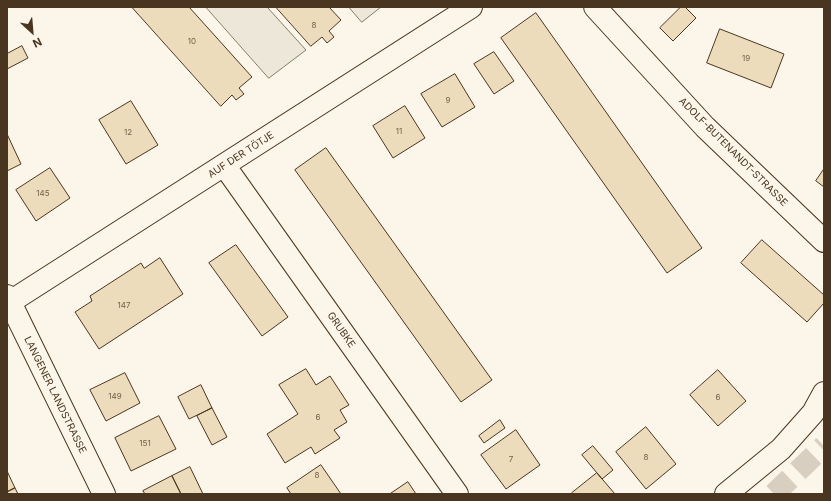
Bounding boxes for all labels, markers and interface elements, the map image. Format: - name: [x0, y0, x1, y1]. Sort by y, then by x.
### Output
- north arrow: [12, 12, 52, 52]
- house number: 8: [312, 21, 316, 31]
- text: N: [30, 35, 44, 51]
- house number: 10: [188, 37, 196, 47]
- house number: 19: [742, 54, 750, 64]
- street label: ADOLF-BUTENANDT-STRASSE: [676, 95, 790, 209]
- house number: 9: [446, 96, 450, 106]
- house number: 11: [396, 127, 402, 137]
- house number: 12: [124, 128, 132, 138]
- street label: AUF DER TÖTJE: [206, 129, 276, 181]
- house number: 145: [36, 189, 50, 199]
- house number: 147: [118, 301, 130, 311]
- street label: GRUBKE: [324, 310, 358, 350]
- street label: LANGENER LANDSTRASSE: [21, 335, 89, 455]
- house number: 149: [108, 392, 122, 402]
- house number: 6: [716, 393, 720, 403]
- house number: 6: [316, 413, 320, 423]
- house number: 151: [139, 439, 151, 449]
- house number: 8: [644, 453, 648, 463]
- house number: 7: [509, 455, 513, 465]
- house number: 8: [315, 471, 319, 481]

